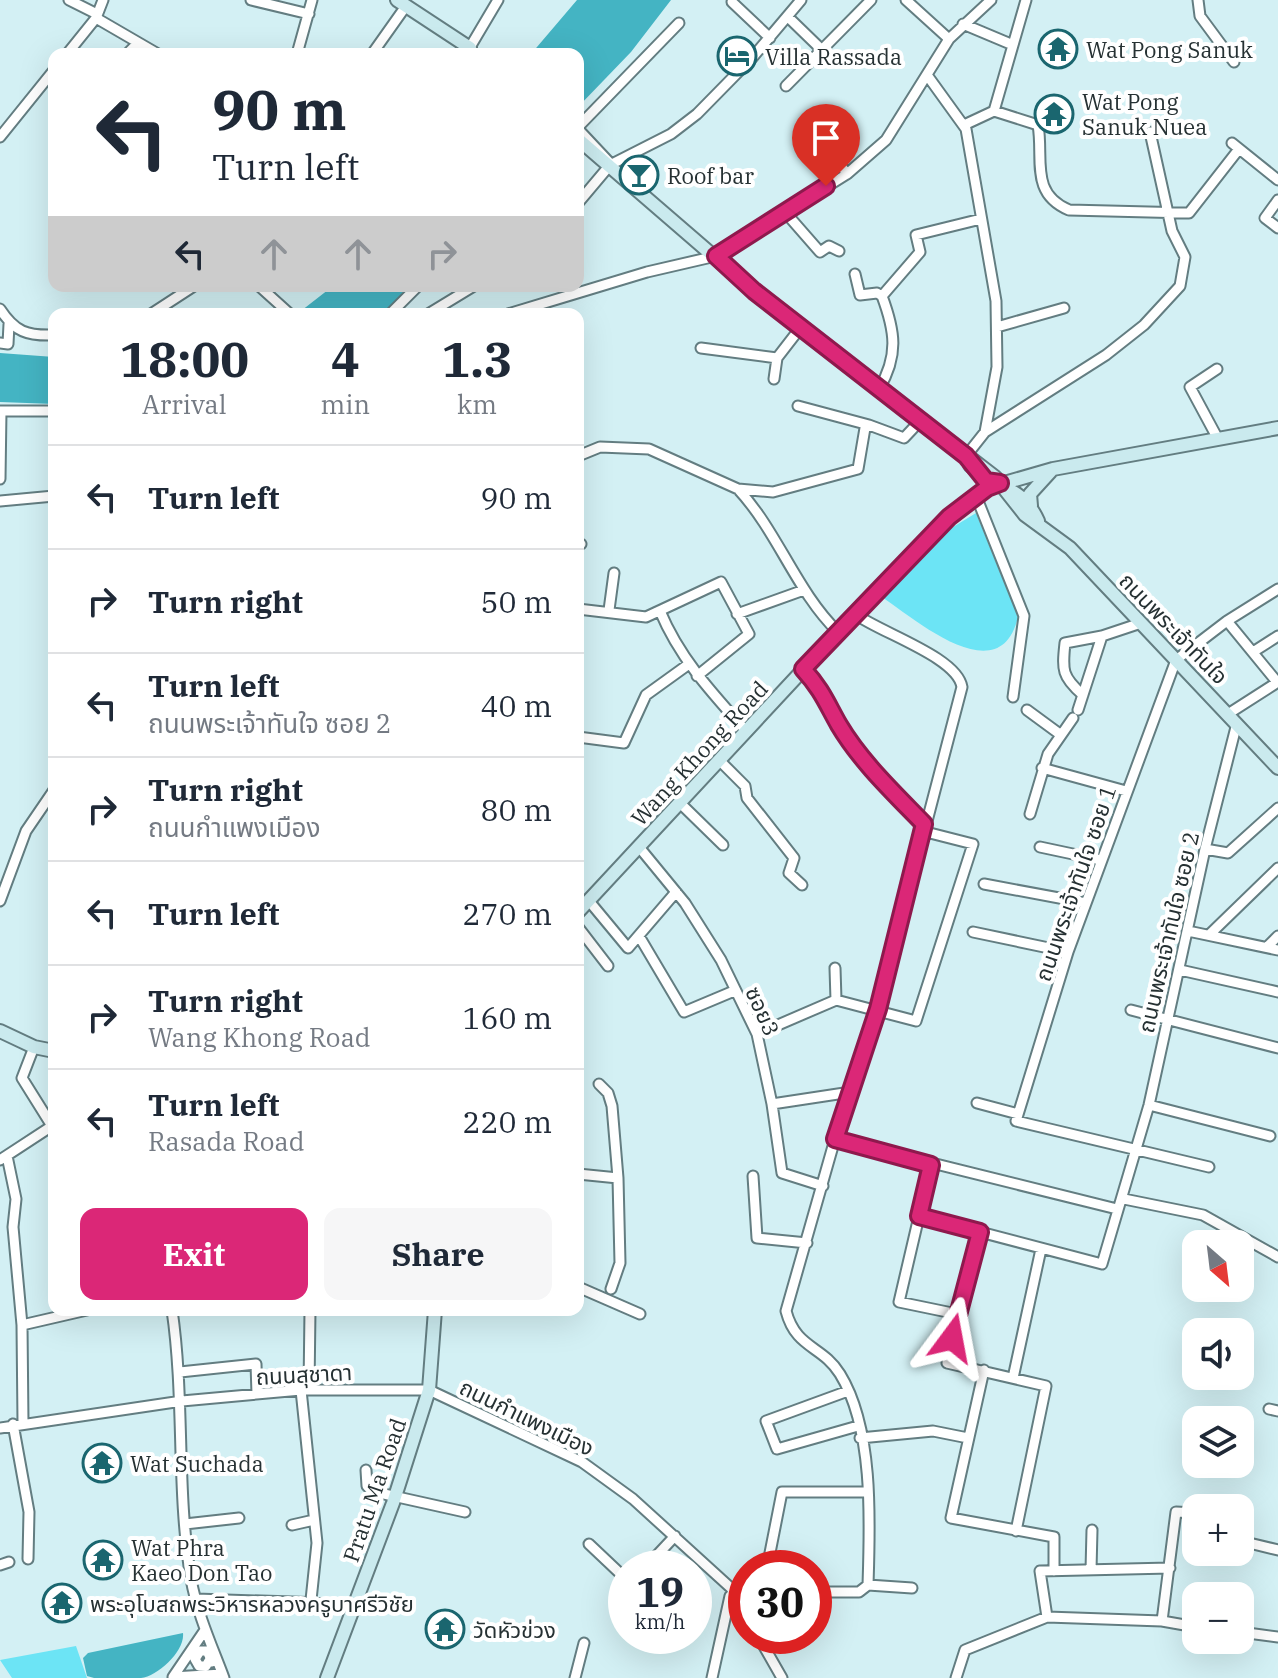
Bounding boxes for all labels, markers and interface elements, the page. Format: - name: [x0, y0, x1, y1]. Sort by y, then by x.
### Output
- temple icon: Wat Pong Sanuk: [1037, 28, 1079, 70]
- hotel icon: Villa Rassada: [716, 35, 758, 77]
- place label: Wat Pong Sanuk: [1086, 35, 1253, 64]
- place label: Villa Rassada: [765, 42, 902, 71]
- text: 90 m: [212, 73, 347, 145]
- icon: left: [80, 80, 184, 184]
- place label: Wat Pong Sanuk Nuea: [1082, 87, 1207, 141]
- temple icon: Wat Pong Sanuk Nuea: [1033, 93, 1075, 135]
- pin: [792, 104, 860, 186]
- icon: arrive: [804, 116, 848, 160]
- text: Turn left: [212, 143, 359, 190]
- bar icon: Roof bar: [618, 154, 660, 196]
- place label: Roof bar: [667, 161, 754, 190]
- icon: left: [168, 232, 212, 276]
- icon: ahead: [252, 232, 296, 276]
- icon: ahead: [336, 232, 380, 276]
- icon: right: [420, 232, 464, 276]
- text: 18:00: [119, 328, 249, 390]
- text: 4: [331, 328, 360, 390]
- text: 1.3: [441, 328, 513, 390]
- text: Arrival: [142, 387, 227, 421]
- text: min: [321, 387, 370, 421]
- text: km: [457, 387, 497, 421]
- icon: left: [80, 475, 124, 519]
- text: Turn left: [148, 478, 280, 517]
- text: 90 m: [480, 478, 552, 517]
- street label: ถนนพระเจ้าทันใจ: [1113, 566, 1235, 690]
- icon: right: [80, 579, 124, 623]
- text: Turn right: [148, 582, 303, 621]
- text: 50 m: [480, 582, 552, 621]
- text: Turn left: [148, 666, 280, 705]
- street label: Wang Khong Road: [624, 674, 774, 832]
- icon: left: [80, 683, 124, 727]
- text: 40 m: [480, 686, 552, 725]
- text: ถนนพระเจ้าทันใจ ซอย 2: [148, 706, 391, 740]
- text: Turn right: [148, 770, 303, 809]
- street label: ถนนพระเจ้าทันใจ ซอย 1: [1028, 781, 1122, 985]
- icon: right: [80, 787, 124, 831]
- text: 80 m: [480, 790, 552, 829]
- text: ถนนกำแพงเมือง: [148, 810, 321, 844]
- street label: ถนนพระเจ้าทันใจ ซอย 2: [1131, 828, 1205, 1036]
- icon: left: [80, 891, 124, 935]
- text: Turn left: [148, 894, 280, 933]
- text: 270 m: [462, 894, 552, 933]
- text: Turn right: [148, 981, 303, 1020]
- street label: ซอย3: [739, 982, 787, 1040]
- icon: right: [80, 995, 124, 1039]
- text: 160 m: [462, 998, 552, 1037]
- text: Wang Khong Road: [148, 1020, 371, 1054]
- text: Turn left: [148, 1085, 280, 1124]
- icon: left: [80, 1099, 124, 1143]
- text: 220 m: [462, 1102, 552, 1141]
- text: Rasada Road: [148, 1124, 305, 1158]
- button: Exit: [80, 1208, 308, 1300]
- button: Share: [324, 1208, 552, 1300]
- north arrow: [1182, 1230, 1254, 1302]
- map controls: [1182, 1230, 1254, 1654]
- position arrow: [910, 1296, 994, 1380]
- button: sound: [1182, 1318, 1254, 1390]
- street label: ถนนสุชาดา: [255, 1357, 353, 1391]
- street label: ถนนกำแพงเมือง: [455, 1372, 599, 1462]
- button: layers: [1182, 1406, 1254, 1478]
- street label: Pratu Ma Road: [336, 1414, 412, 1566]
- temple icon: Wat Suchada: [81, 1442, 123, 1484]
- place label: Wat Suchada: [130, 1449, 264, 1478]
- button: +: [1182, 1494, 1254, 1566]
- place label: Wat Phra Kaeo Don Tao: [131, 1533, 273, 1587]
- temple icon: Wat Phra Kaeo Don Tao: [82, 1539, 124, 1581]
- speed limit sign: 30: [728, 1550, 832, 1654]
- text: 19: [636, 1566, 684, 1618]
- temple icon: พระอุโบสถพระวิหารหลวงครูบาศรีวิชัย: [41, 1582, 83, 1624]
- button: −: [1182, 1582, 1254, 1654]
- place label: พระอุโบสถพระวิหารหลวงครูบาศรีวิชัย: [90, 1589, 414, 1618]
- temple icon: วัดหัวข่วง: [424, 1608, 466, 1650]
- text: km/h: [635, 1608, 685, 1635]
- place label: วัดหัวข่วง: [473, 1615, 556, 1644]

